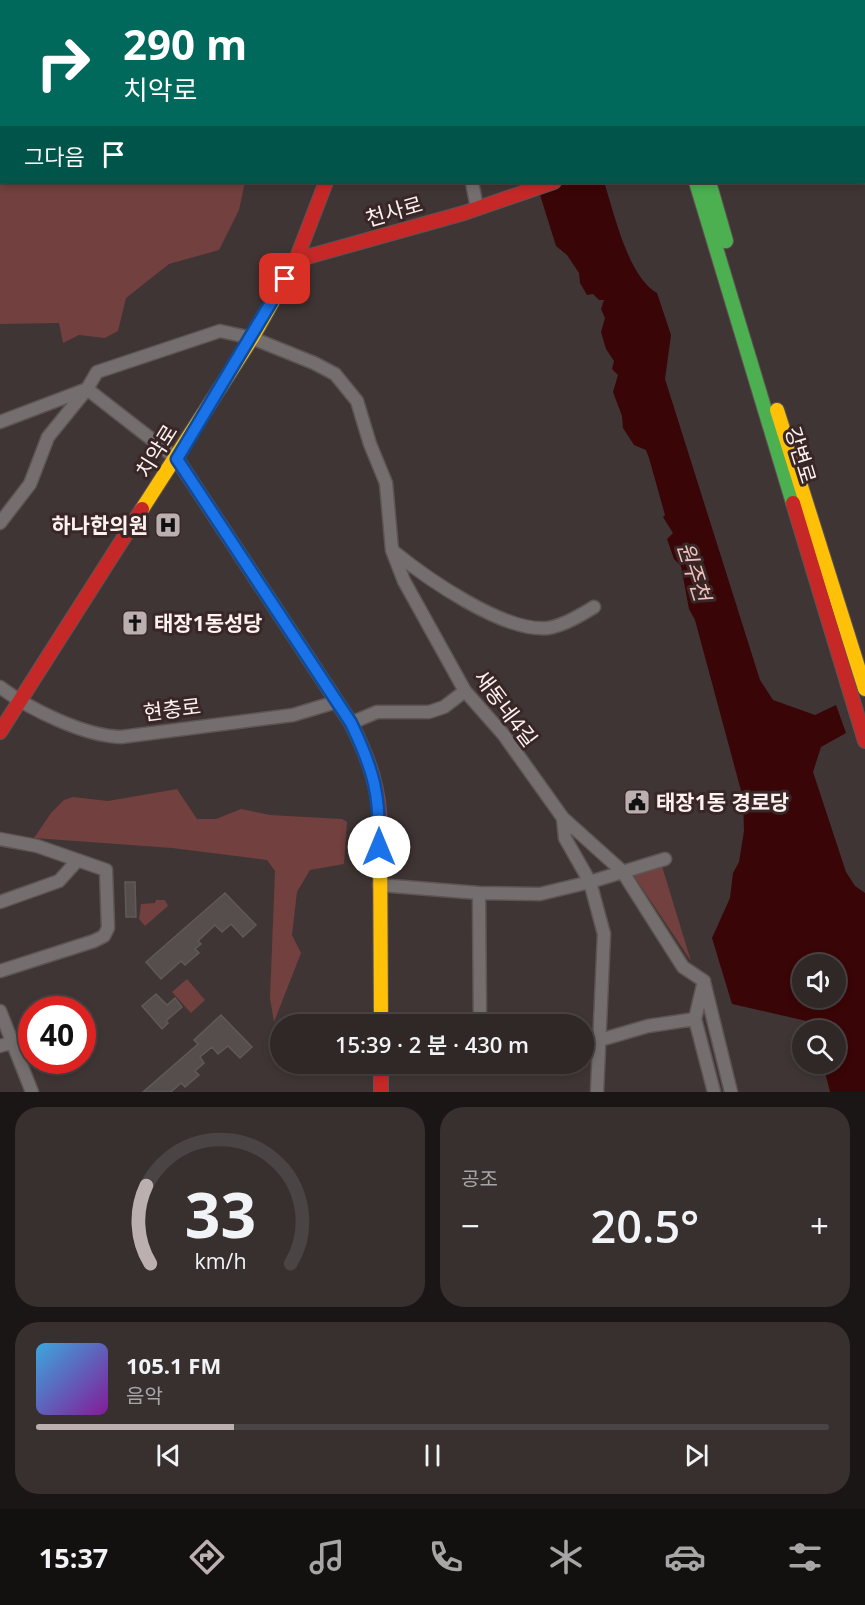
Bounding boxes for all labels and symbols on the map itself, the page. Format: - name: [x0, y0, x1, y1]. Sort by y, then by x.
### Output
- street label: 천사로: [362, 190, 426, 232]
- pin: [259, 253, 310, 304]
- street label: 치악로: [129, 419, 183, 483]
- street label: 강변로: [779, 423, 823, 487]
- hospital icon: 하나한의원: [153, 510, 183, 540]
- place label: 하나한의원: [51, 511, 148, 539]
- water label: 원주천: [671, 537, 719, 607]
- church icon: 태장1동성당: [120, 608, 150, 638]
- place label: 태장1동성당: [154, 609, 263, 637]
- street label: 새동네4길: [468, 664, 544, 752]
- street label: 현충로: [142, 692, 202, 726]
- public building icon: 태장1동 경로당: [622, 787, 652, 817]
- place label: 태장1동 경로당: [656, 788, 789, 816]
- position arrow: [347, 815, 411, 879]
- speed limit sign: 40: [18, 996, 96, 1074]

